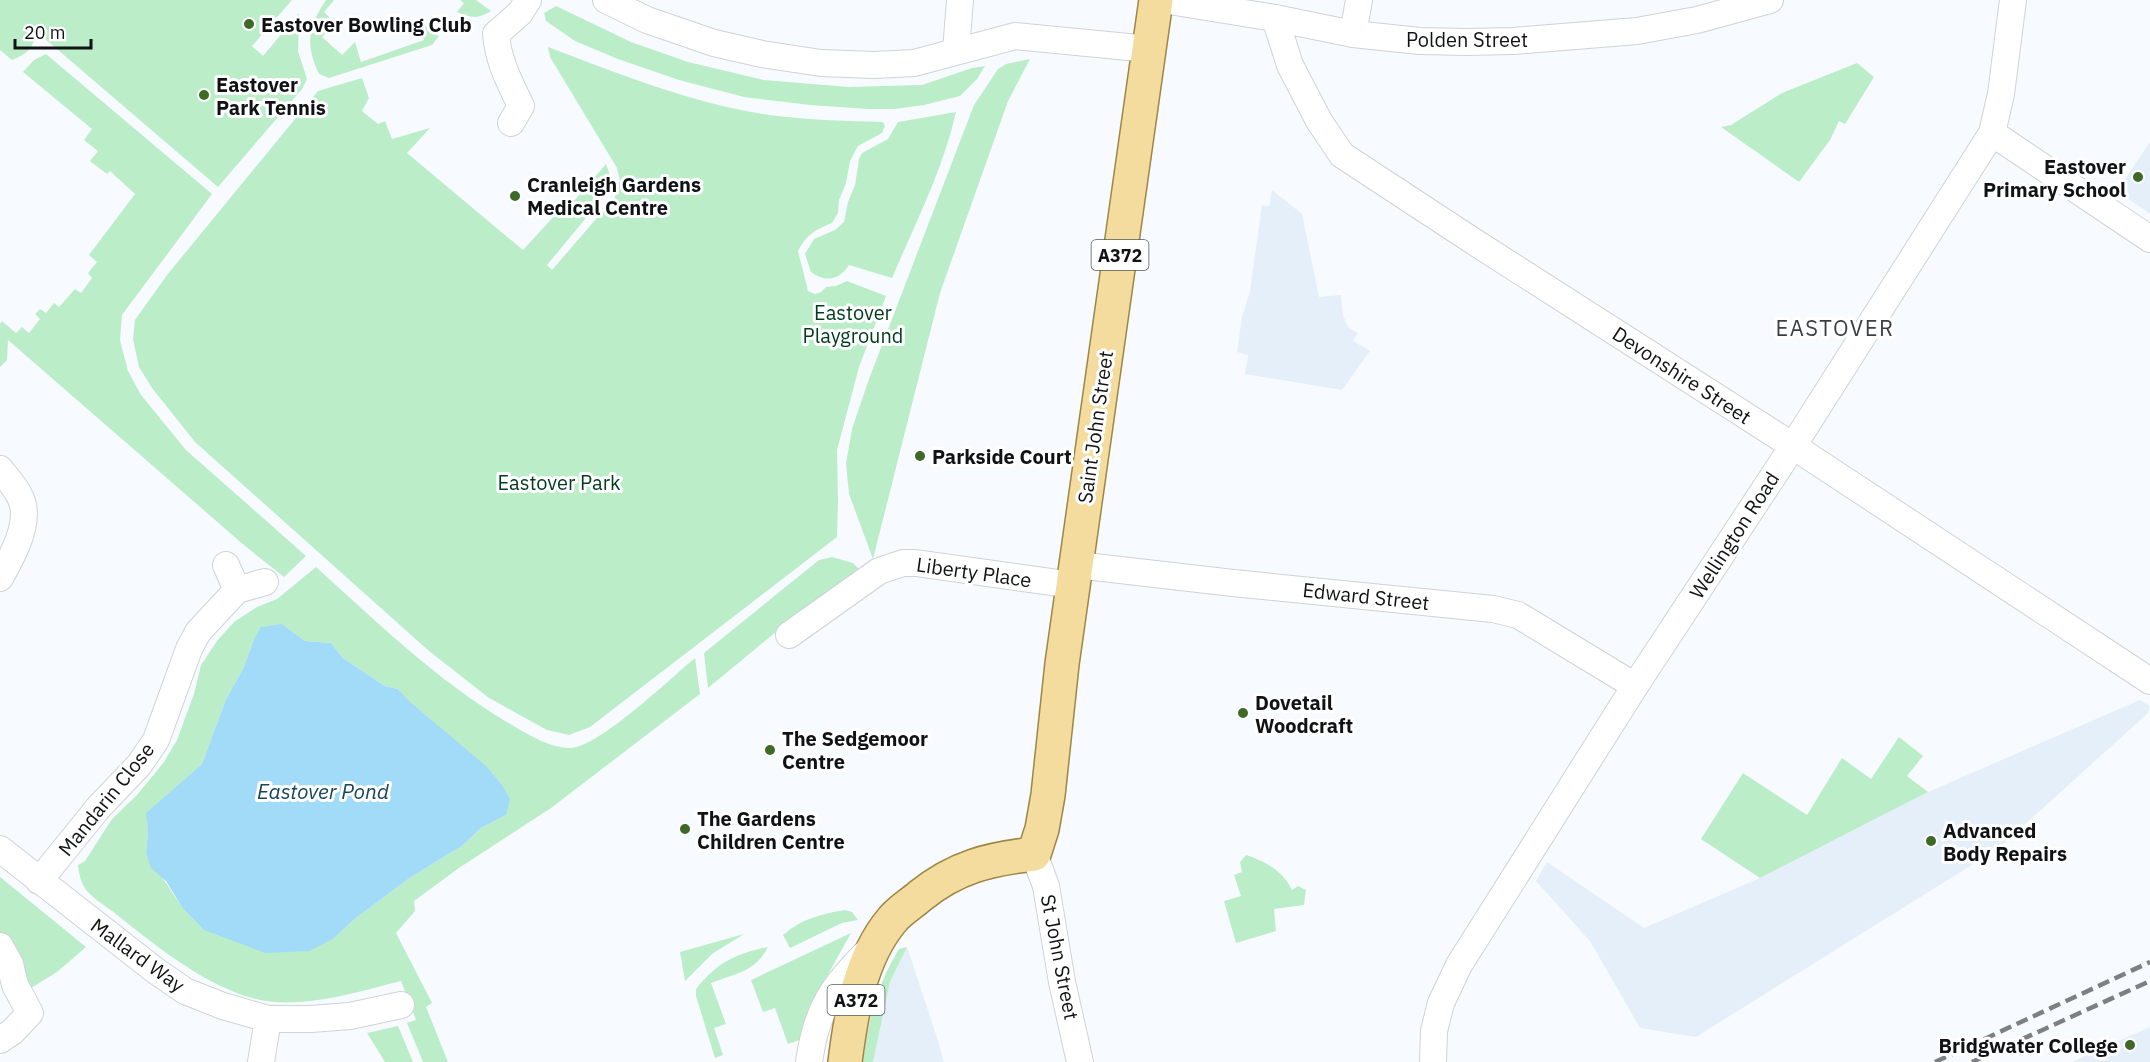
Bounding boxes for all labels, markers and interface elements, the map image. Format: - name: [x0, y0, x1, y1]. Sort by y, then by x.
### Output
- place label: Eastover Bowling Club: [261, 11, 472, 38]
- scale bar: [15, 12, 92, 50]
- marker: Eastover Bowling Club: [242, 17, 256, 31]
- text: 20 m: [24, 21, 66, 44]
- street label: Polden Street: [1406, 26, 1528, 53]
- place label: Eastover Park Tennis: [216, 71, 326, 121]
- marker: Eastover Park Tennis: [197, 88, 211, 102]
- place label: Eastover Primary School: [1983, 153, 2126, 203]
- marker: Eastover Primary School: [2131, 170, 2145, 184]
- place label: Cranleigh Gardens Medical Centre: [527, 171, 701, 221]
- marker: Cranleigh Gardens Medical Centre: [508, 189, 522, 203]
- road number: A372: [1092, 240, 1148, 270]
- park label: Eastover Playground: [803, 299, 903, 349]
- district label: EASTOVER: [1775, 313, 1895, 342]
- street label: Devonshire Street: [1607, 320, 1757, 430]
- street label: Saint John Street: [1071, 349, 1119, 505]
- place label: Parkside Court: [932, 443, 1072, 470]
- marker: Parkside Court: [913, 449, 927, 463]
- street label: Wellington Road: [1683, 466, 1785, 604]
- park label: Eastover Park: [497, 469, 621, 496]
- street label: Liberty Place: [915, 551, 1033, 593]
- street label: Edward Street: [1301, 576, 1431, 616]
- place label: Dovetail Woodcraft: [1255, 689, 1353, 739]
- marker: Dovetail Woodcraft: [1236, 706, 1250, 720]
- place label: The Sedgemoor Centre: [782, 725, 928, 775]
- street label: Mandarin Close: [52, 737, 160, 861]
- marker: The Sedgemoor Centre: [763, 743, 777, 757]
- water label: Eastover Pond: [257, 777, 390, 805]
- place label: The Gardens Children Centre: [697, 805, 845, 855]
- place label: Advanced Body Repairs: [1943, 817, 2067, 867]
- marker: The Gardens Children Centre: [678, 822, 692, 836]
- marker: Advanced Body Repairs: [1924, 834, 1938, 848]
- street label: St John Street: [1035, 892, 1085, 1022]
- street label: Mallard Way: [86, 912, 190, 998]
- road number: A372: [828, 985, 884, 1015]
- place label: Bridgwater College: [1939, 1032, 2118, 1059]
- marker: Bridgwater College: [2123, 1038, 2137, 1052]

